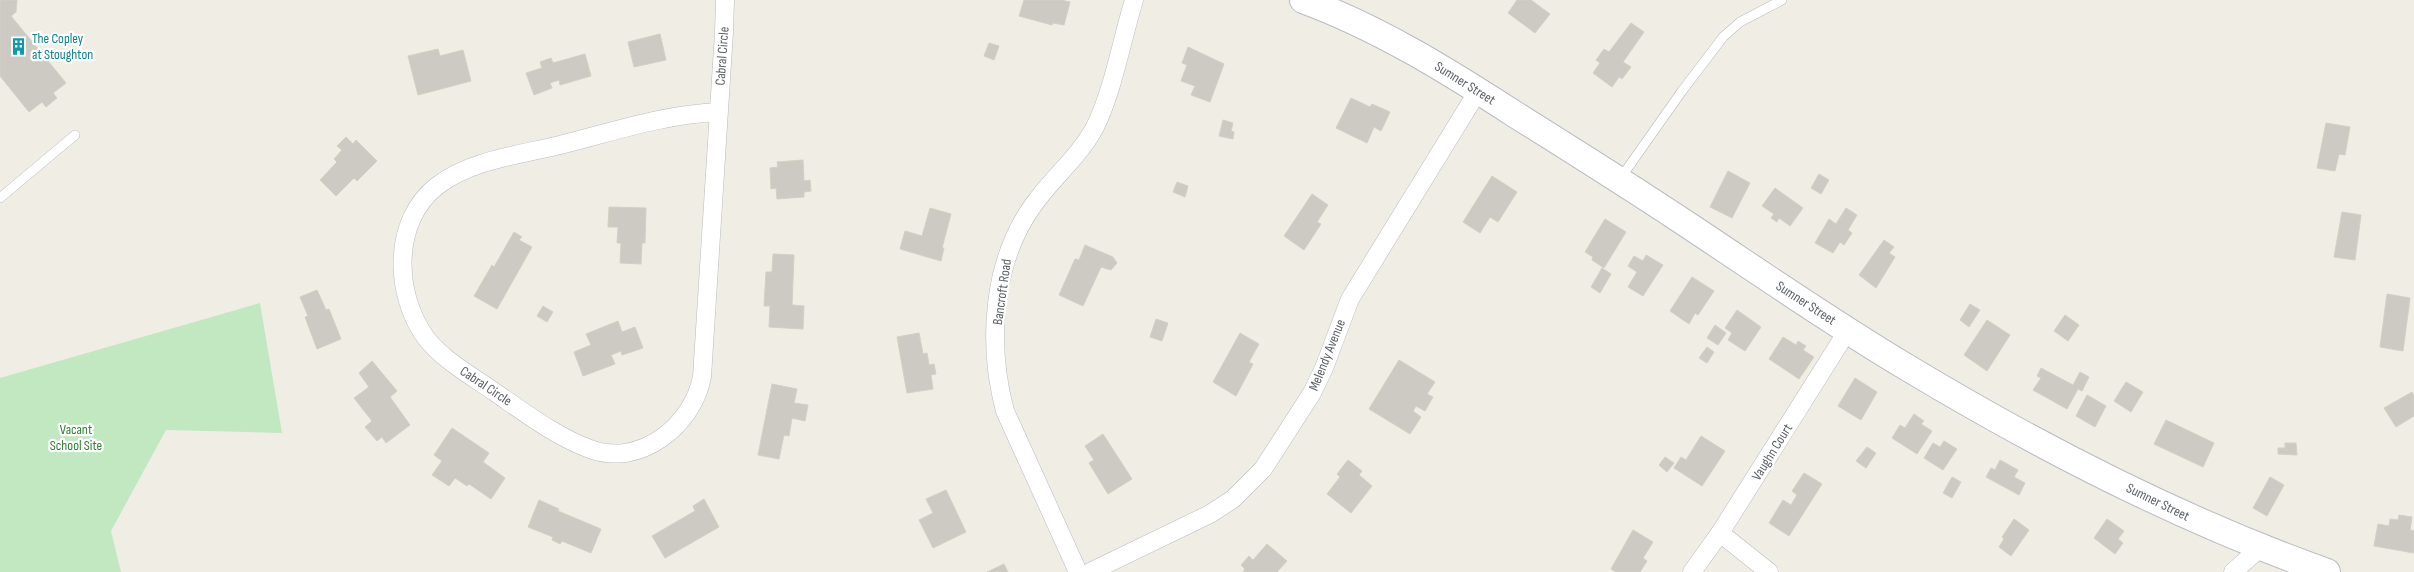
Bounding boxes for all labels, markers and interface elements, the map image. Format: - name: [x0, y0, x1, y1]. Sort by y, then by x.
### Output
- street label: Cabral Circle: [711, 26, 733, 86]
- place label: The Copley at Stoughton: [32, 30, 93, 63]
- building icon: The Copley at Stoughton: [8, 36, 28, 56]
- street label: Sumner Street: [1432, 58, 1498, 108]
- street label: Bancroft Road: [989, 258, 1015, 326]
- street label: Sumner Street: [1773, 277, 1839, 329]
- street label: Melendy Avenue: [1305, 317, 1349, 393]
- street label: Cabral Circle: [457, 363, 515, 409]
- street label: Vaughn Court: [1748, 420, 1796, 484]
- park label: Vacant School Site: [50, 421, 102, 454]
- street label: Sumner Street: [2124, 479, 2192, 525]

